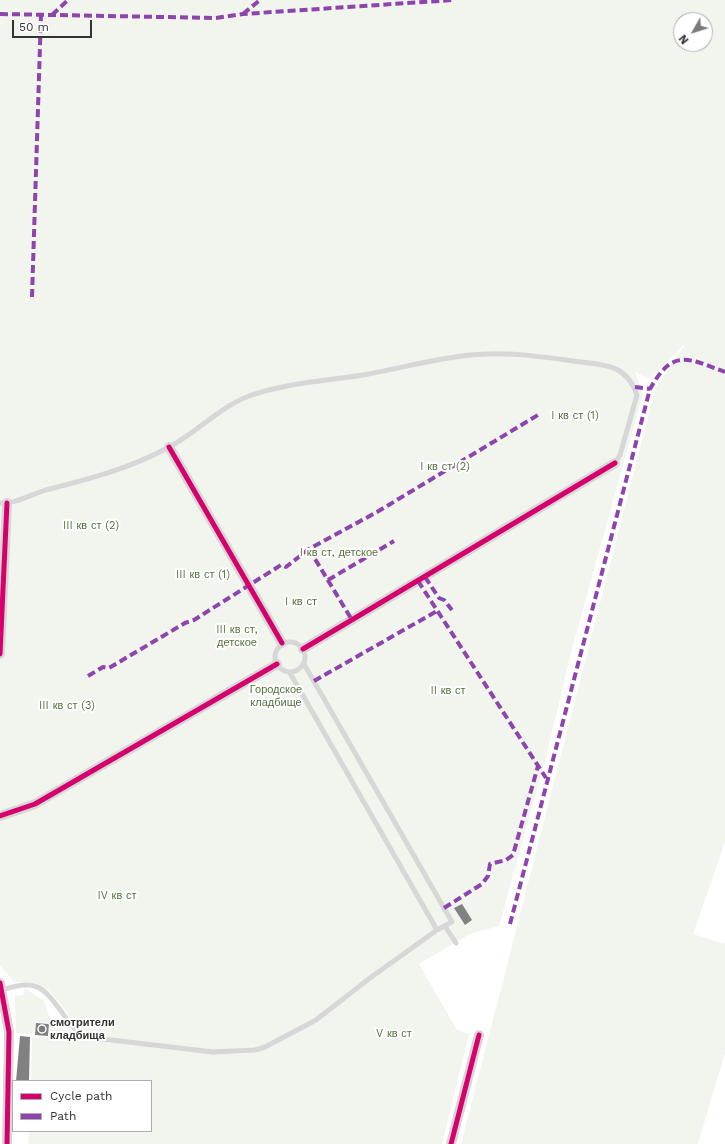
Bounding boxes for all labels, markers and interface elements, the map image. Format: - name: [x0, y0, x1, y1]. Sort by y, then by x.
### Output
- scale bar: [14, 12, 94, 38]
- north arrow: [673, 12, 713, 52]
- text: 50 m: [19, 20, 49, 34]
- text: N: [676, 32, 692, 46]
- park label: I кв ст (1): [551, 409, 599, 423]
- park label: I кв ст (2): [420, 460, 470, 474]
- park label: III кв ст (2): [63, 519, 119, 533]
- park label: I кв ст, детское: [300, 546, 378, 560]
- park label: III кв ст (1): [176, 568, 230, 582]
- park label: I кв ст: [285, 595, 317, 609]
- park label: III кв ст, детское: [216, 623, 258, 649]
- park label: Городское кладбище: [250, 683, 302, 709]
- park label: II кв ст: [430, 684, 466, 698]
- park label: III кв ст (3): [39, 699, 95, 713]
- park label: IV кв ст: [97, 889, 137, 903]
- place label: смотрители кладбища: [50, 1016, 115, 1042]
- marker: смотрители кладбища: [37, 1024, 47, 1034]
- park label: V кв ст: [376, 1027, 412, 1041]
- legend: [12, 1080, 152, 1132]
- text: Cycle path: [50, 1089, 112, 1103]
- text: Path: [50, 1109, 76, 1123]

